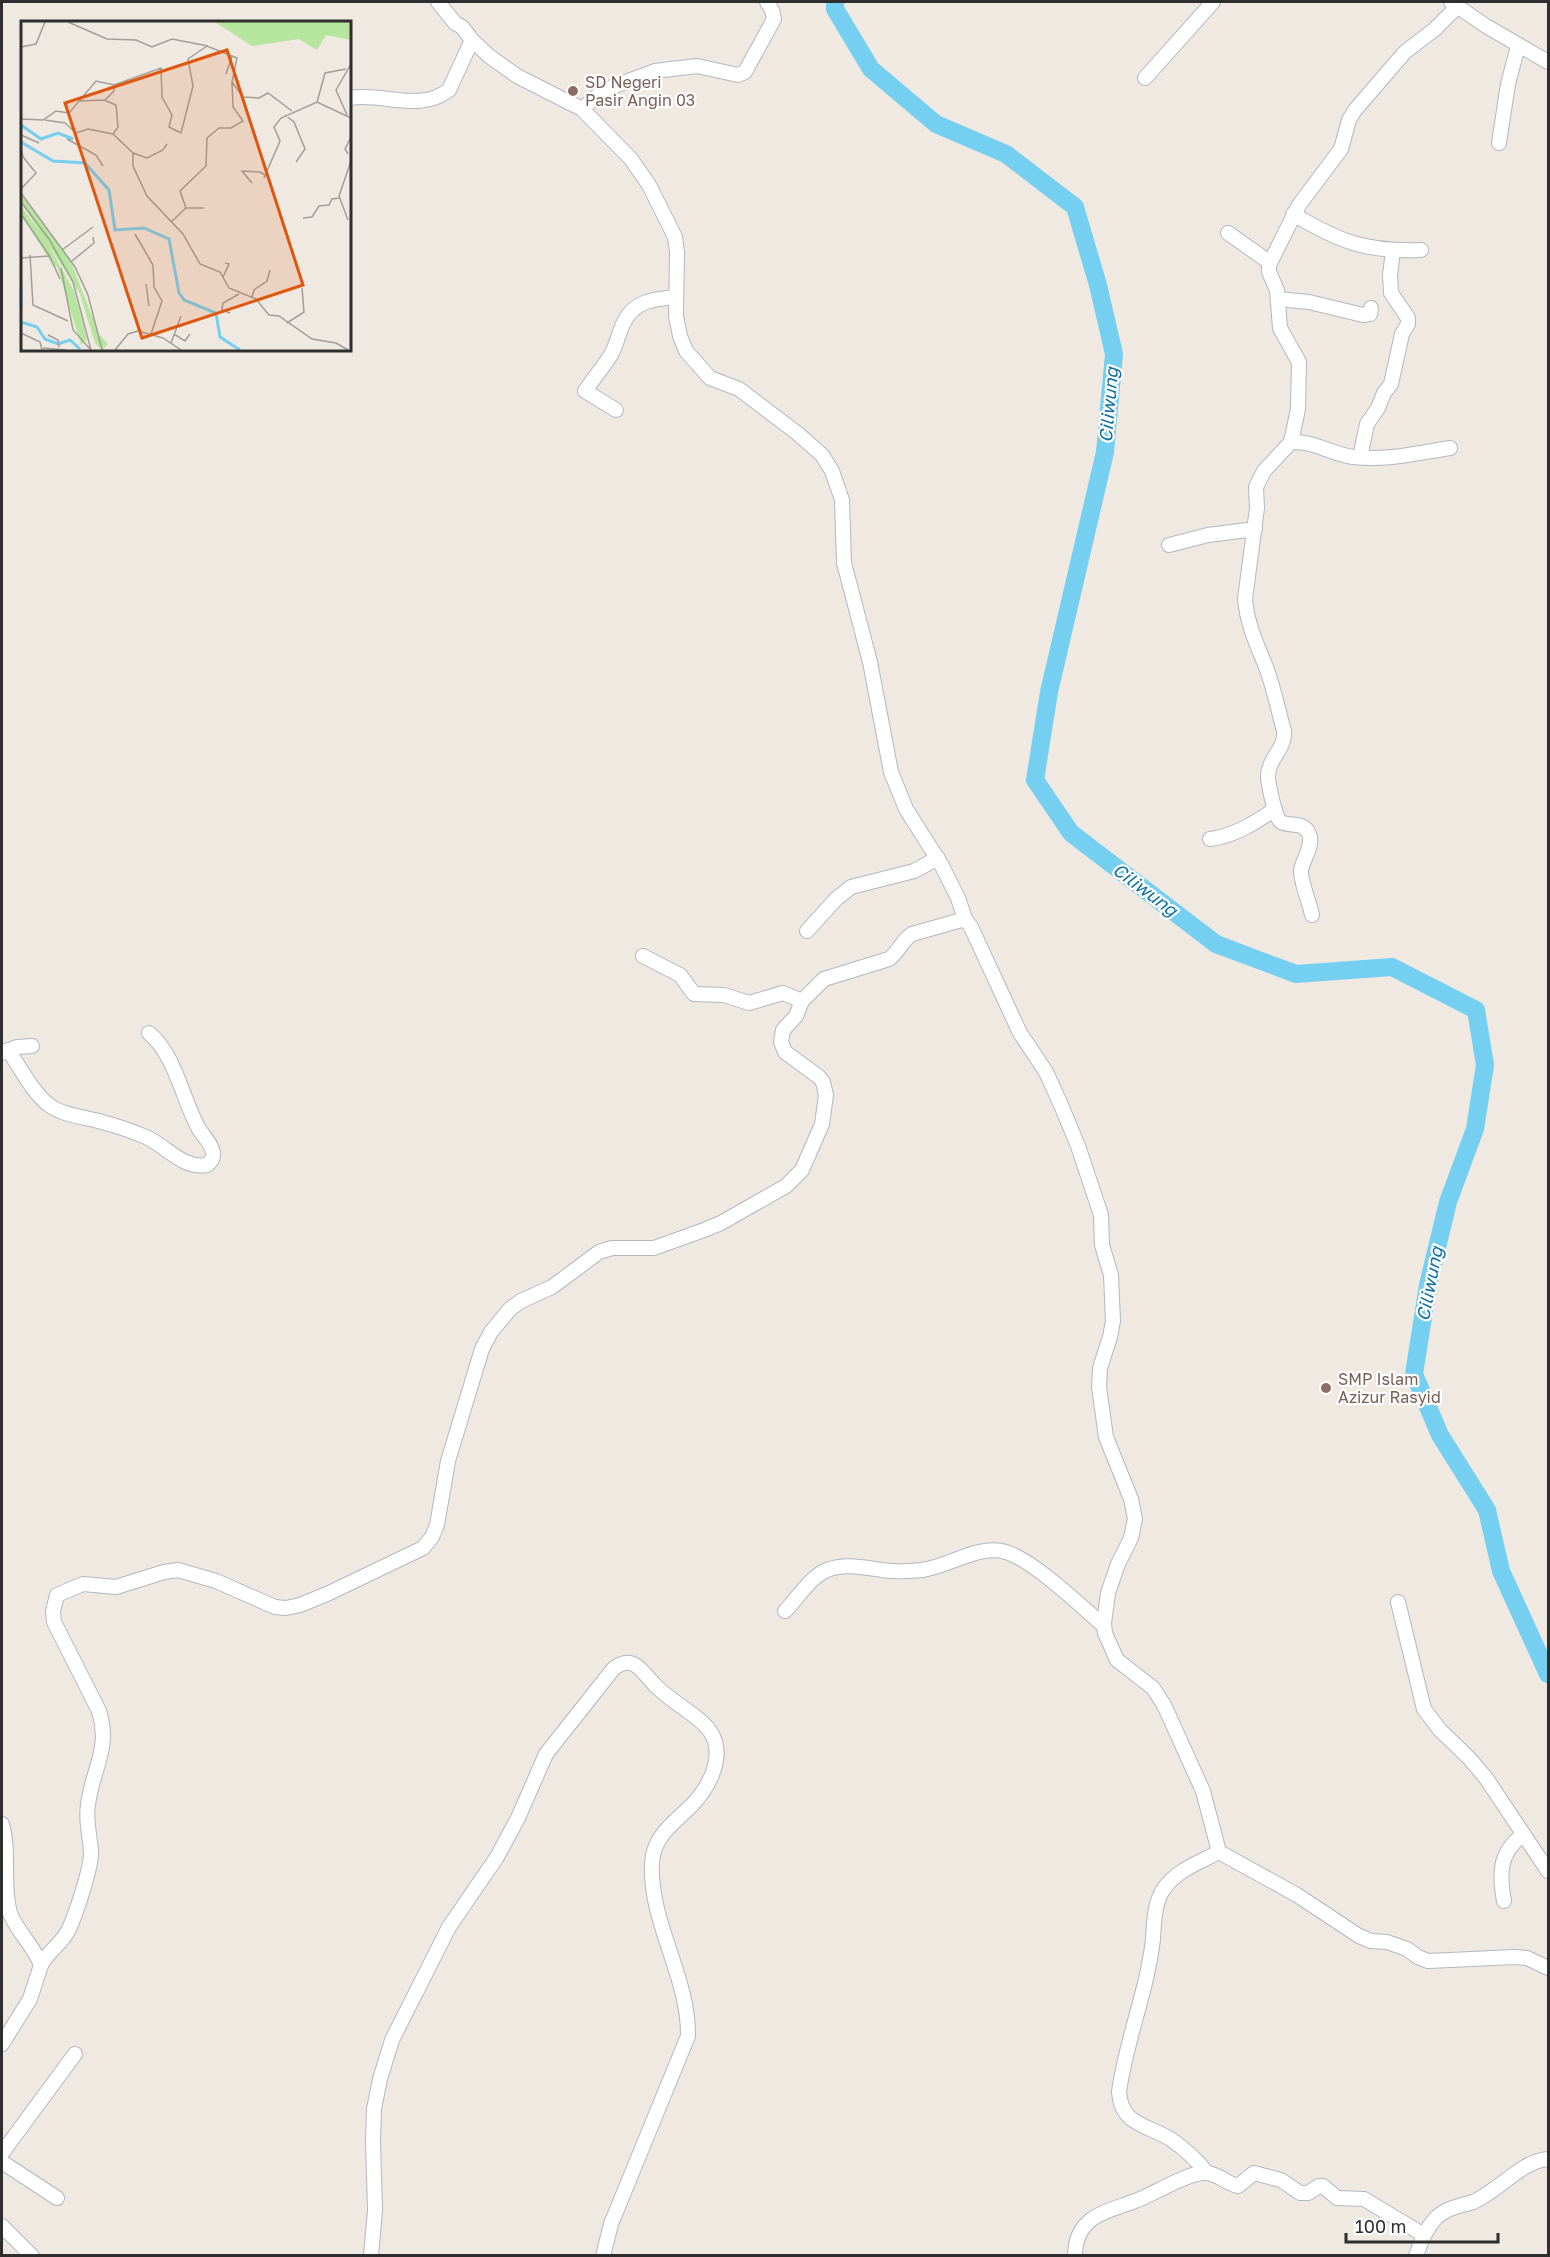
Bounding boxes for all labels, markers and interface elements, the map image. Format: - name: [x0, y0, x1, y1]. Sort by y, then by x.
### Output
- inset map: [21, 21, 351, 351]
- place label: SD Negeri Pasir Angin 03: [585, 72, 695, 110]
- marker: SD Negeri Pasir Angin 03: [566, 84, 580, 98]
- water label: Ciliwung: [1094, 365, 1122, 443]
- water label: Ciliwung: [1109, 858, 1184, 922]
- water label: Ciliwung: [1411, 1243, 1447, 1323]
- place label: SMP Islam Azizur Rasyid: [1338, 1369, 1441, 1407]
- marker: SMP Islam Azizur Rasyid: [1319, 1381, 1333, 1395]
- scale bar: [1346, 2206, 1498, 2244]
- text: 100 m: [1355, 2215, 1406, 2237]

